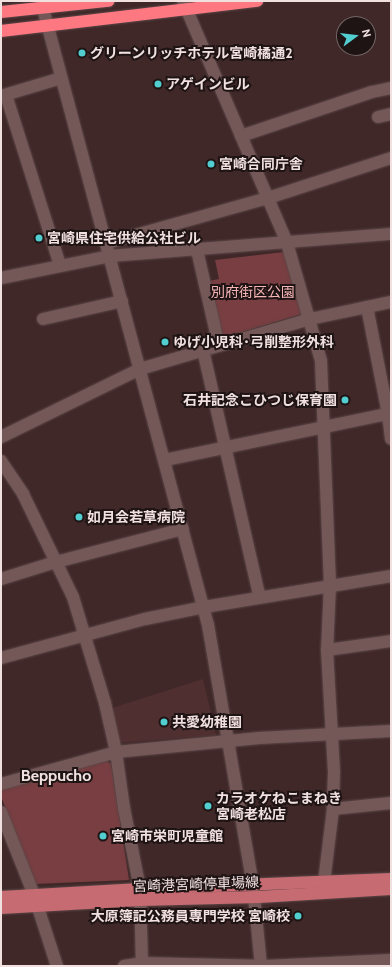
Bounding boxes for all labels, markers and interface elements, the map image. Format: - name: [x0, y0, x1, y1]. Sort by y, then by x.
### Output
- north arrow: [336, 16, 376, 56]
- text: N: [359, 28, 374, 39]
- place label: グリーンリッチホテル宮崎橘通2: [90, 45, 293, 61]
- marker: グリーンリッチホテル宮崎橘通2: [77, 48, 87, 58]
- place label: アゲインビル: [166, 76, 250, 92]
- marker: アゲインビル: [153, 79, 163, 89]
- place label: 宮崎合同庁舎: [219, 156, 303, 172]
- marker: 宮崎合同庁舎: [206, 159, 216, 169]
- place label: 宮崎県住宅供給公社ビル: [47, 230, 201, 246]
- marker: 宮崎県住宅供給公社ビル: [34, 233, 44, 243]
- park label: 別府街区公園: [211, 284, 295, 300]
- place label: ゆげ小児科･弓削整形外科: [173, 334, 334, 350]
- marker: ゆげ小児科･弓削整形外科: [160, 337, 170, 347]
- place label: 石井記念こひつじ保育園: [183, 392, 337, 408]
- marker: 石井記念こひつじ保育園: [340, 395, 350, 405]
- place label: 如月会若草病院: [87, 509, 185, 525]
- marker: 如月会若草病院: [74, 512, 84, 522]
- place label: 共愛幼稚園: [172, 714, 242, 730]
- marker: 共愛幼稚園: [159, 717, 169, 727]
- district label: Beppucho: [21, 766, 91, 786]
- place label: カラオケねこまねき 宮崎老松店: [216, 790, 342, 822]
- marker: カラオケねこまねき 宮崎老松店: [203, 801, 213, 811]
- place label: 宮崎市栄町児童館: [111, 828, 223, 844]
- marker: 宮崎市栄町児童館: [98, 831, 108, 841]
- street label: 宮崎港宮崎停車場線: [133, 873, 259, 895]
- place label: 大原簿記公務員専門学校 宮崎校: [91, 908, 290, 924]
- marker: 大原簿記公務員専門学校 宮崎校: [293, 911, 303, 921]

